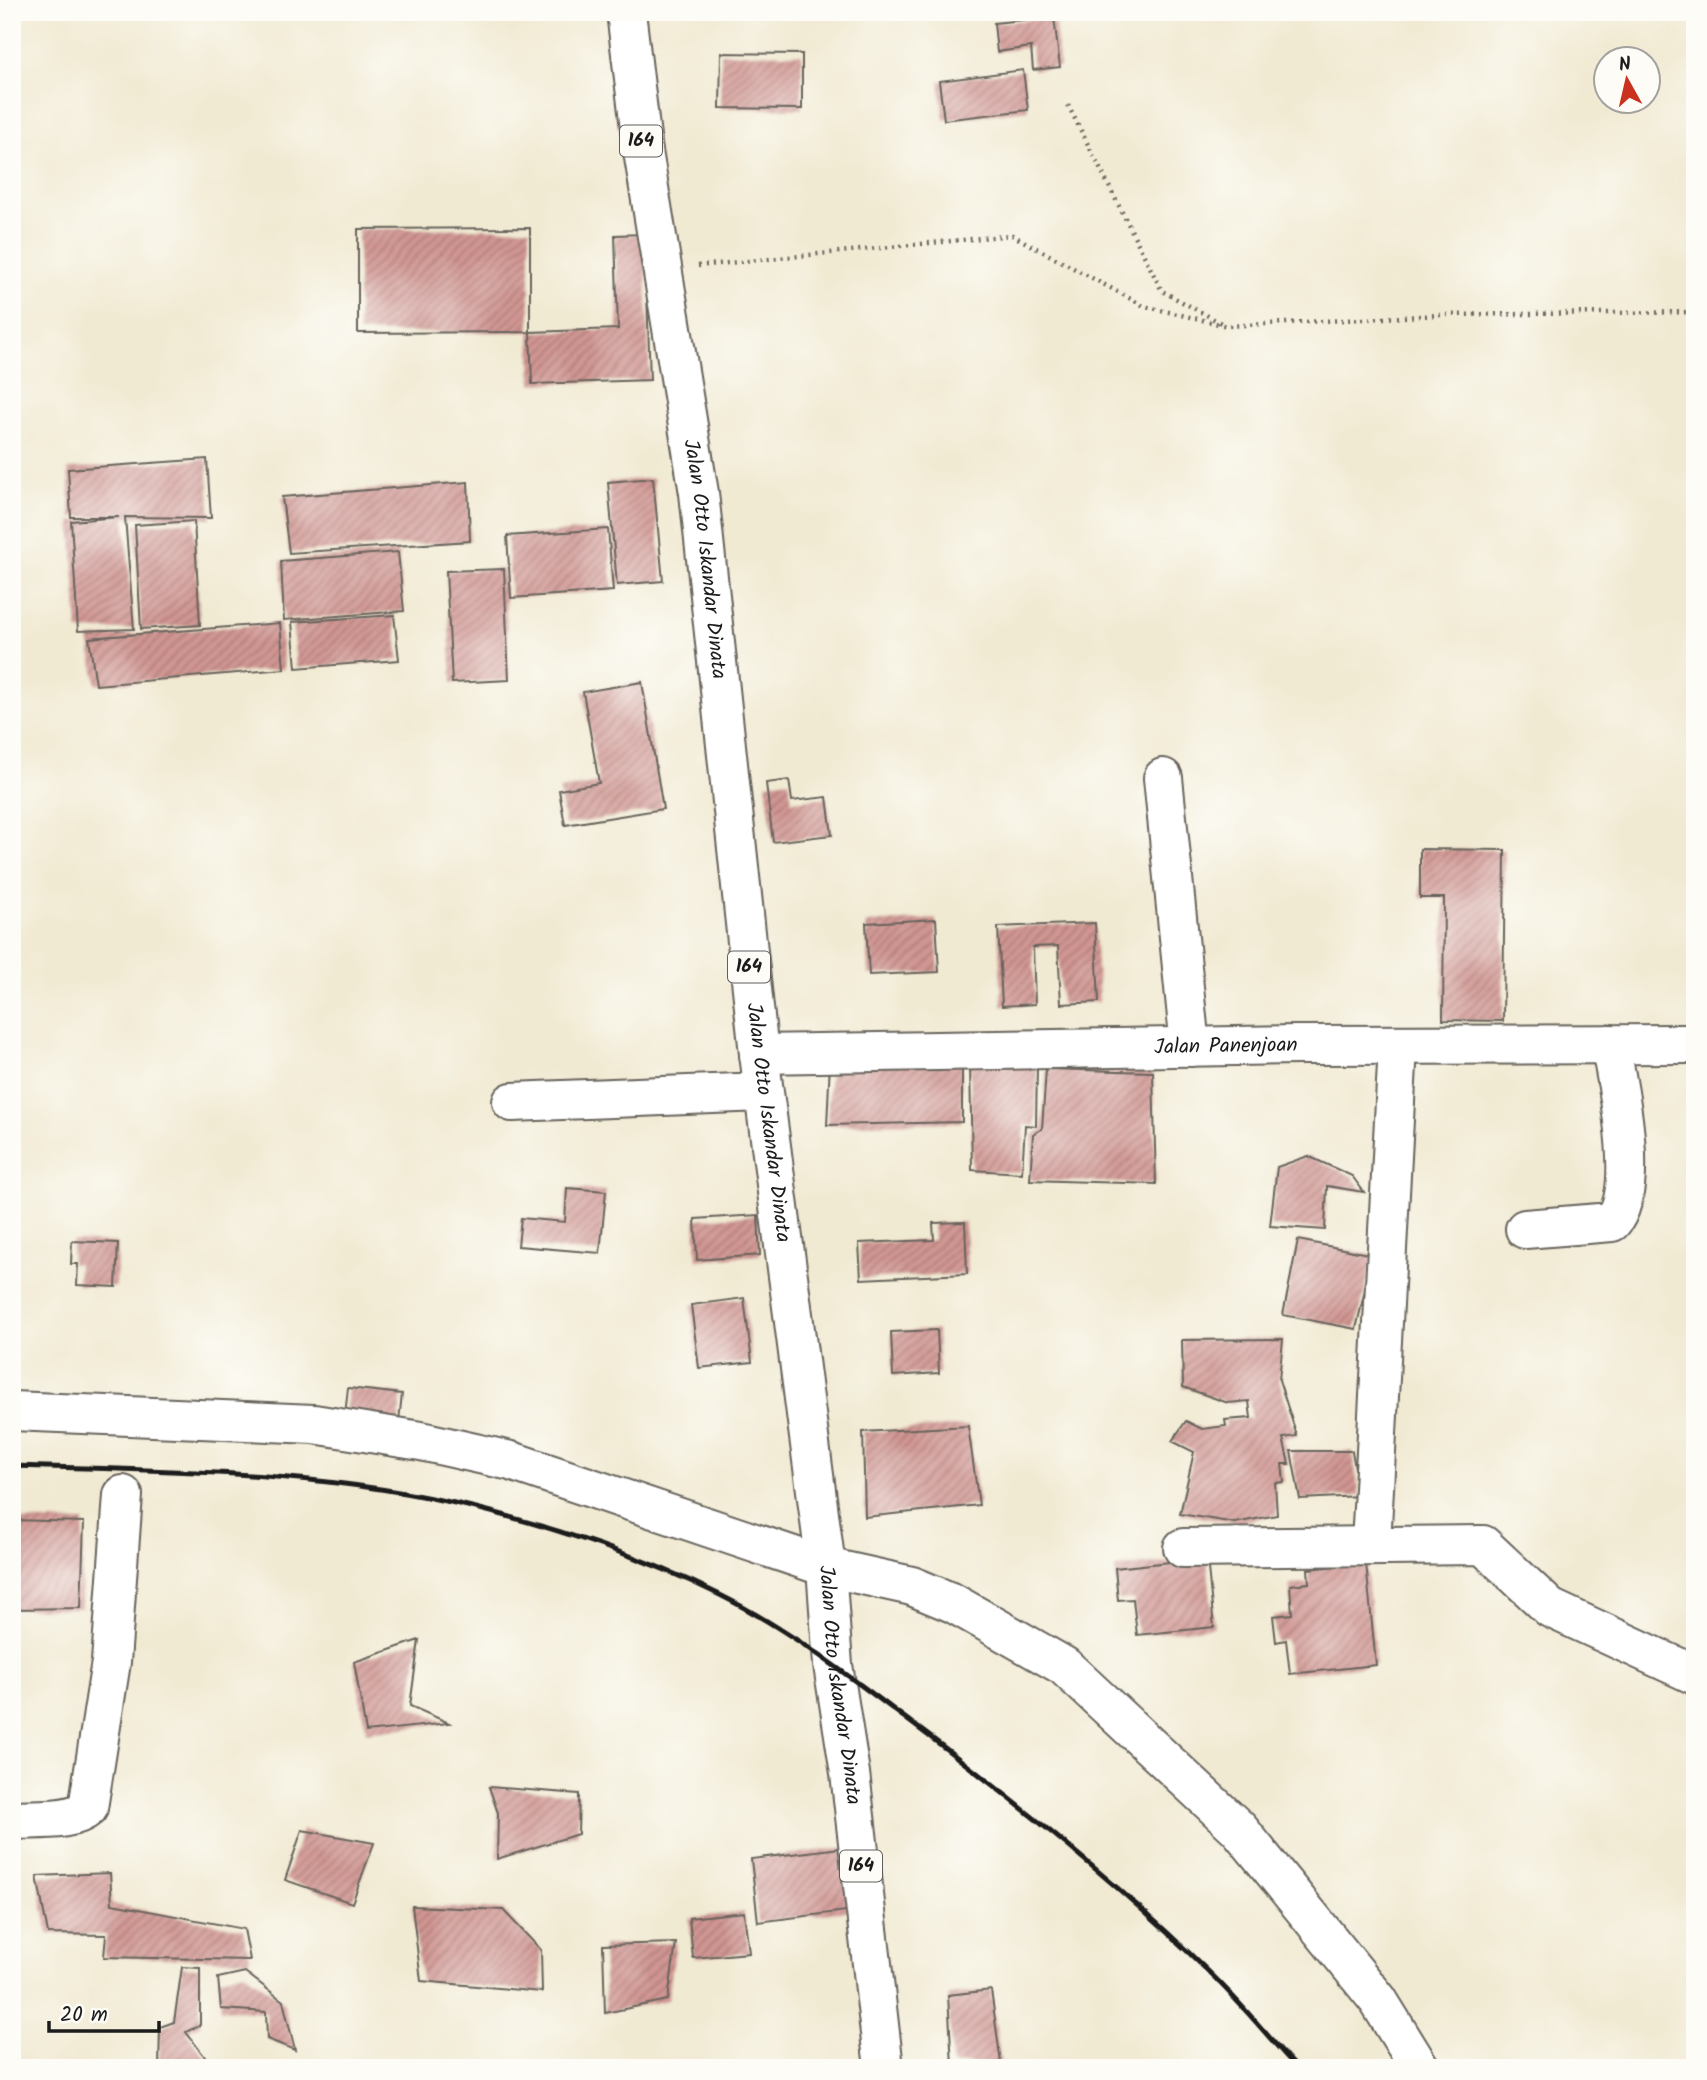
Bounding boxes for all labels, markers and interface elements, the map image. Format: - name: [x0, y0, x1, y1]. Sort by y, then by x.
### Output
- north arrow: [1592, 46, 1662, 116]
- text: N: [1617, 49, 1633, 81]
- road number: 164: [620, 125, 662, 156]
- street label: Jalan Otto Iskandar Dinata: [674, 437, 735, 681]
- road number: 164: [728, 951, 770, 982]
- street label: Jalan Otto Iskandar Dinata: [737, 1001, 800, 1244]
- street label: Jalan Panenjoan: [1154, 1029, 1298, 1064]
- street label: Jalan Otto Iskandar Dinata: [809, 1564, 870, 1807]
- road number: 164: [840, 1850, 882, 1882]
- scale bar: [49, 1989, 159, 2033]
- text: 20 m: [60, 1999, 108, 2032]

